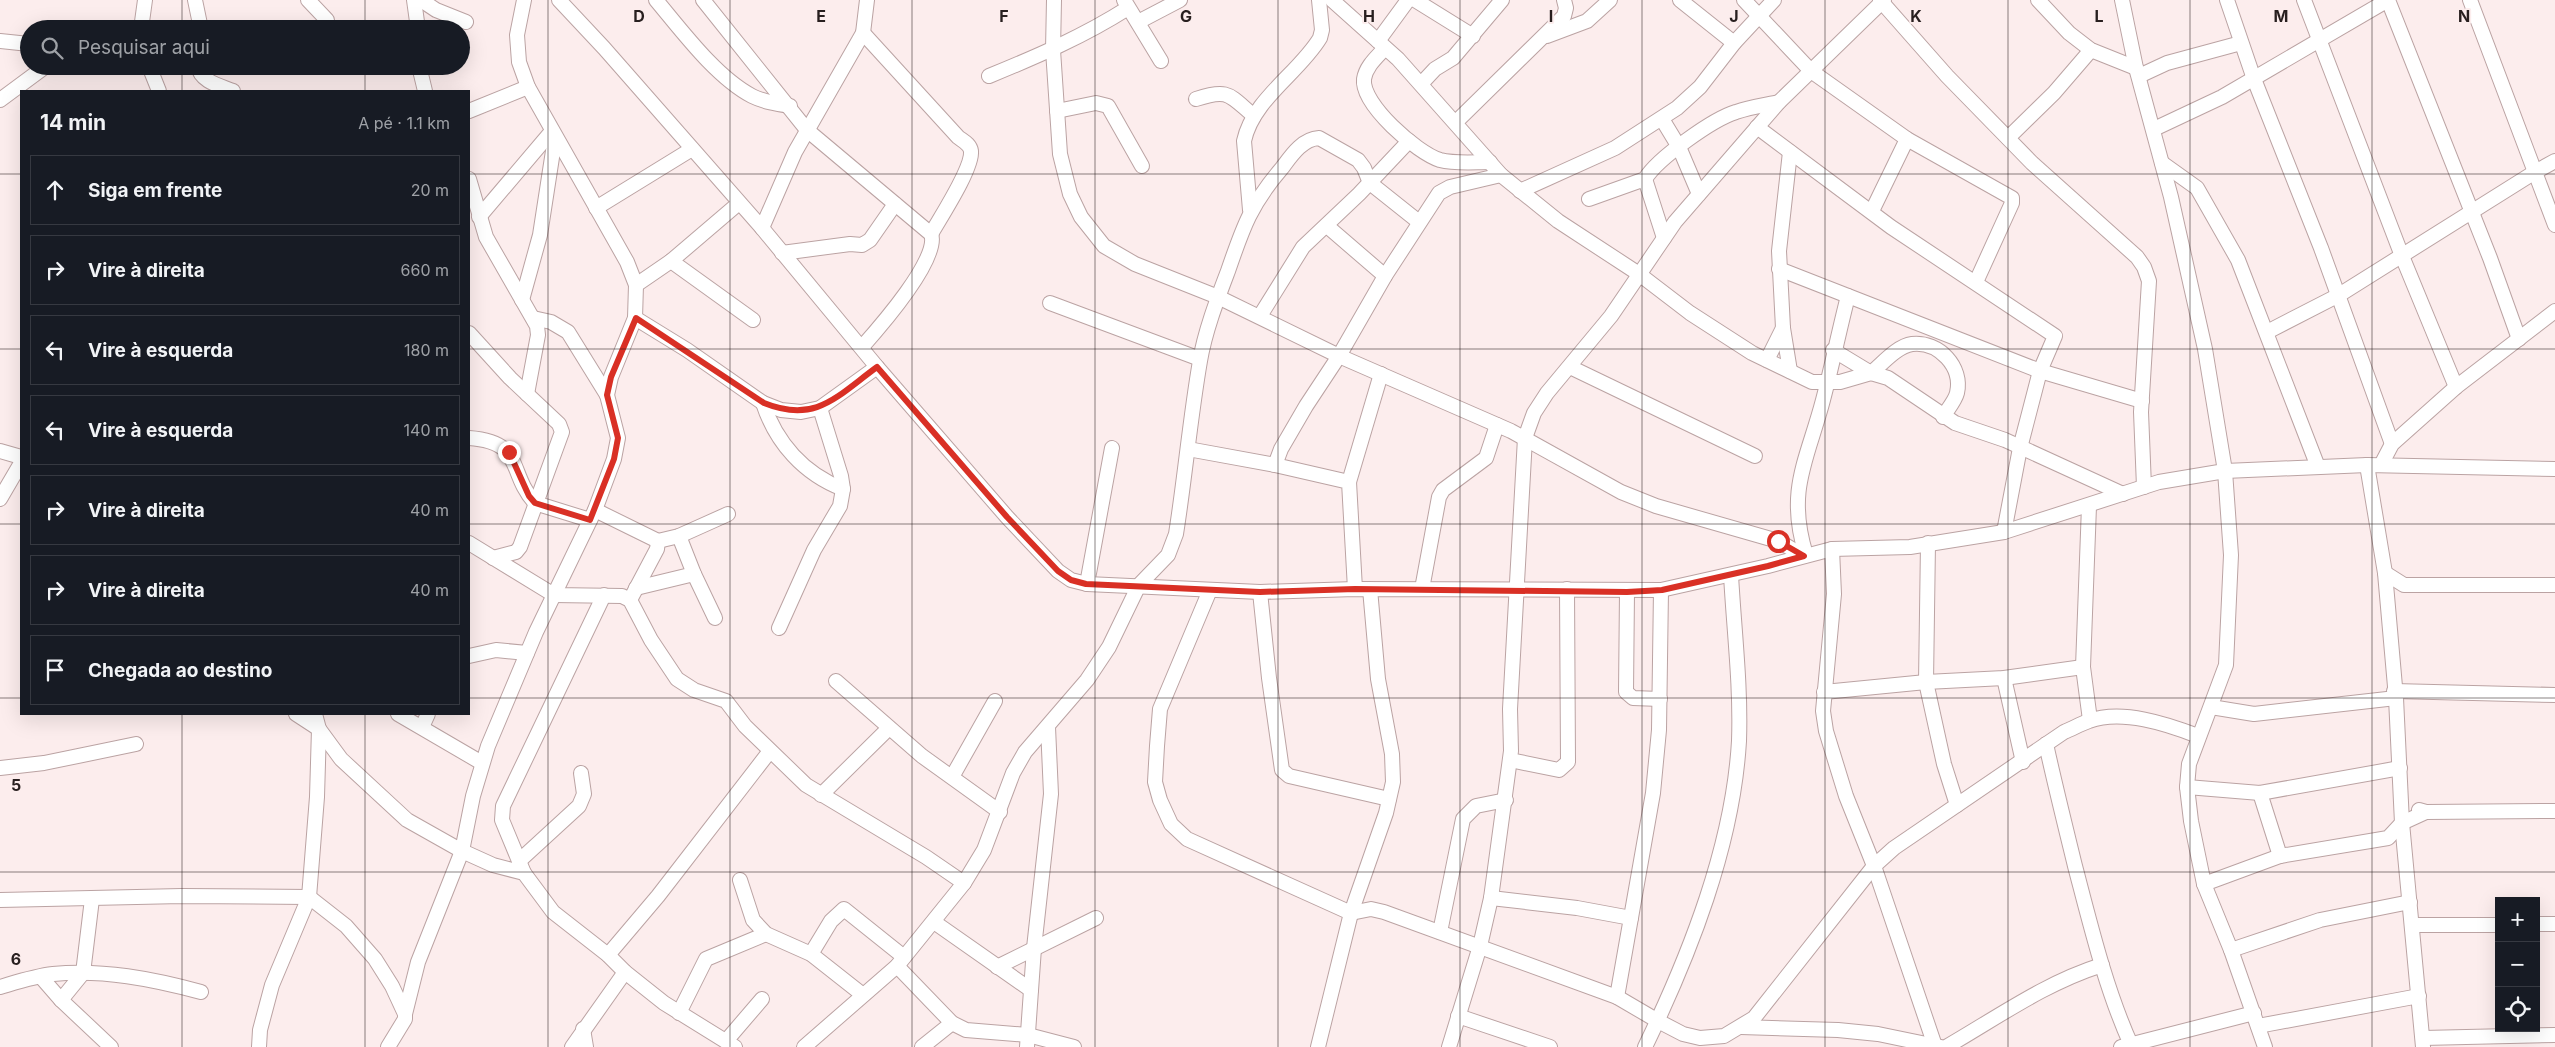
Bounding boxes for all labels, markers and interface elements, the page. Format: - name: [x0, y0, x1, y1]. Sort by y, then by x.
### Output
- text: D: [633, 6, 645, 26]
- text: E: [816, 6, 826, 26]
- text: F: [999, 6, 1009, 26]
- text: G: [1180, 6, 1192, 26]
- text: H: [1363, 6, 1375, 26]
- text: I: [1549, 6, 1553, 26]
- text: J: [1729, 6, 1739, 26]
- text: K: [1910, 6, 1922, 26]
- text: L: [2094, 6, 2104, 26]
- text: M: [2274, 6, 2288, 26]
- text: N: [2458, 6, 2470, 26]
- search box: [20, 20, 470, 75]
- icon: search: [38, 34, 66, 62]
- text: Pesquisar aqui: [78, 36, 210, 59]
- text: 14 min: [40, 110, 106, 135]
- text: A pé · 1.1 km: [358, 113, 450, 133]
- icon: ahead: [41, 176, 69, 204]
- text: Siga em frente: [88, 179, 222, 202]
- text: 20 m: [411, 180, 449, 200]
- icon: right: [41, 256, 69, 284]
- text: Vire à direita: [88, 259, 205, 282]
- text: 660 m: [401, 260, 449, 280]
- icon: left: [41, 336, 69, 364]
- text: Vire à esquerda: [88, 339, 233, 362]
- text: 180 m: [404, 340, 449, 360]
- icon: left: [41, 416, 69, 444]
- text: Vire à esquerda: [88, 419, 233, 442]
- text: 140 m: [404, 420, 449, 440]
- route end: [498, 441, 521, 464]
- icon: right: [41, 496, 69, 524]
- text: Vire à direita: [88, 499, 205, 522]
- text: 40 m: [410, 500, 449, 520]
- route start: [1767, 530, 1790, 553]
- icon: right: [41, 576, 69, 604]
- text: Vire à direita: [88, 579, 205, 602]
- text: 40 m: [410, 580, 449, 600]
- icon: arrive: [41, 656, 69, 684]
- text: Chegada ao destino: [88, 659, 272, 682]
- text: 5: [11, 775, 21, 795]
- map controls: [2495, 897, 2540, 1032]
- button: +: [2495, 897, 2540, 942]
- button: −: [2495, 942, 2540, 987]
- text: 6: [11, 949, 21, 969]
- button: locate: [2495, 987, 2540, 1032]

